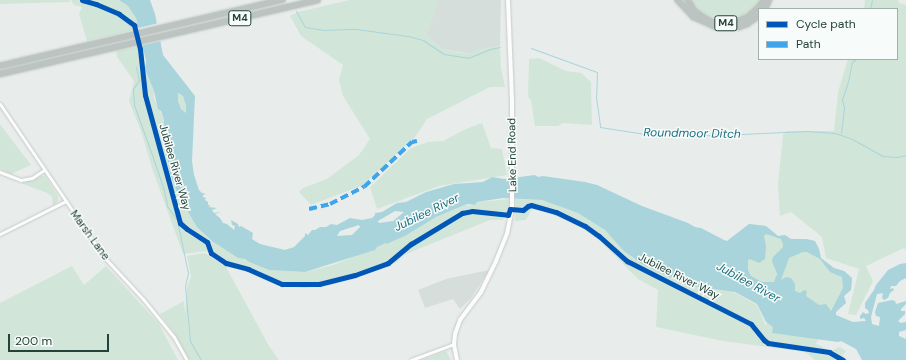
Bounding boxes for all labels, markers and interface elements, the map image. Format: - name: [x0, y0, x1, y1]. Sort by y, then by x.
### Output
- legend: [758, 8, 898, 60]
- road number: M4: [228, 10, 252, 26]
- road number: M4: [714, 15, 738, 31]
- text: Cycle path: [796, 16, 856, 32]
- text: Path: [796, 36, 821, 52]
- street label: Lake End Road: [505, 118, 519, 192]
- street label: Jubilee River Way: [156, 122, 194, 212]
- water label: Roundmoor Ditch: [643, 126, 741, 142]
- water label: Jubilee River: [392, 191, 462, 235]
- street label: Marsh Lane: [67, 207, 113, 263]
- street label: Jubilee River Way: [636, 250, 722, 302]
- water label: Jubilee River: [714, 260, 782, 306]
- scale bar: [10, 326, 111, 352]
- text: 200 m: [15, 333, 52, 349]

